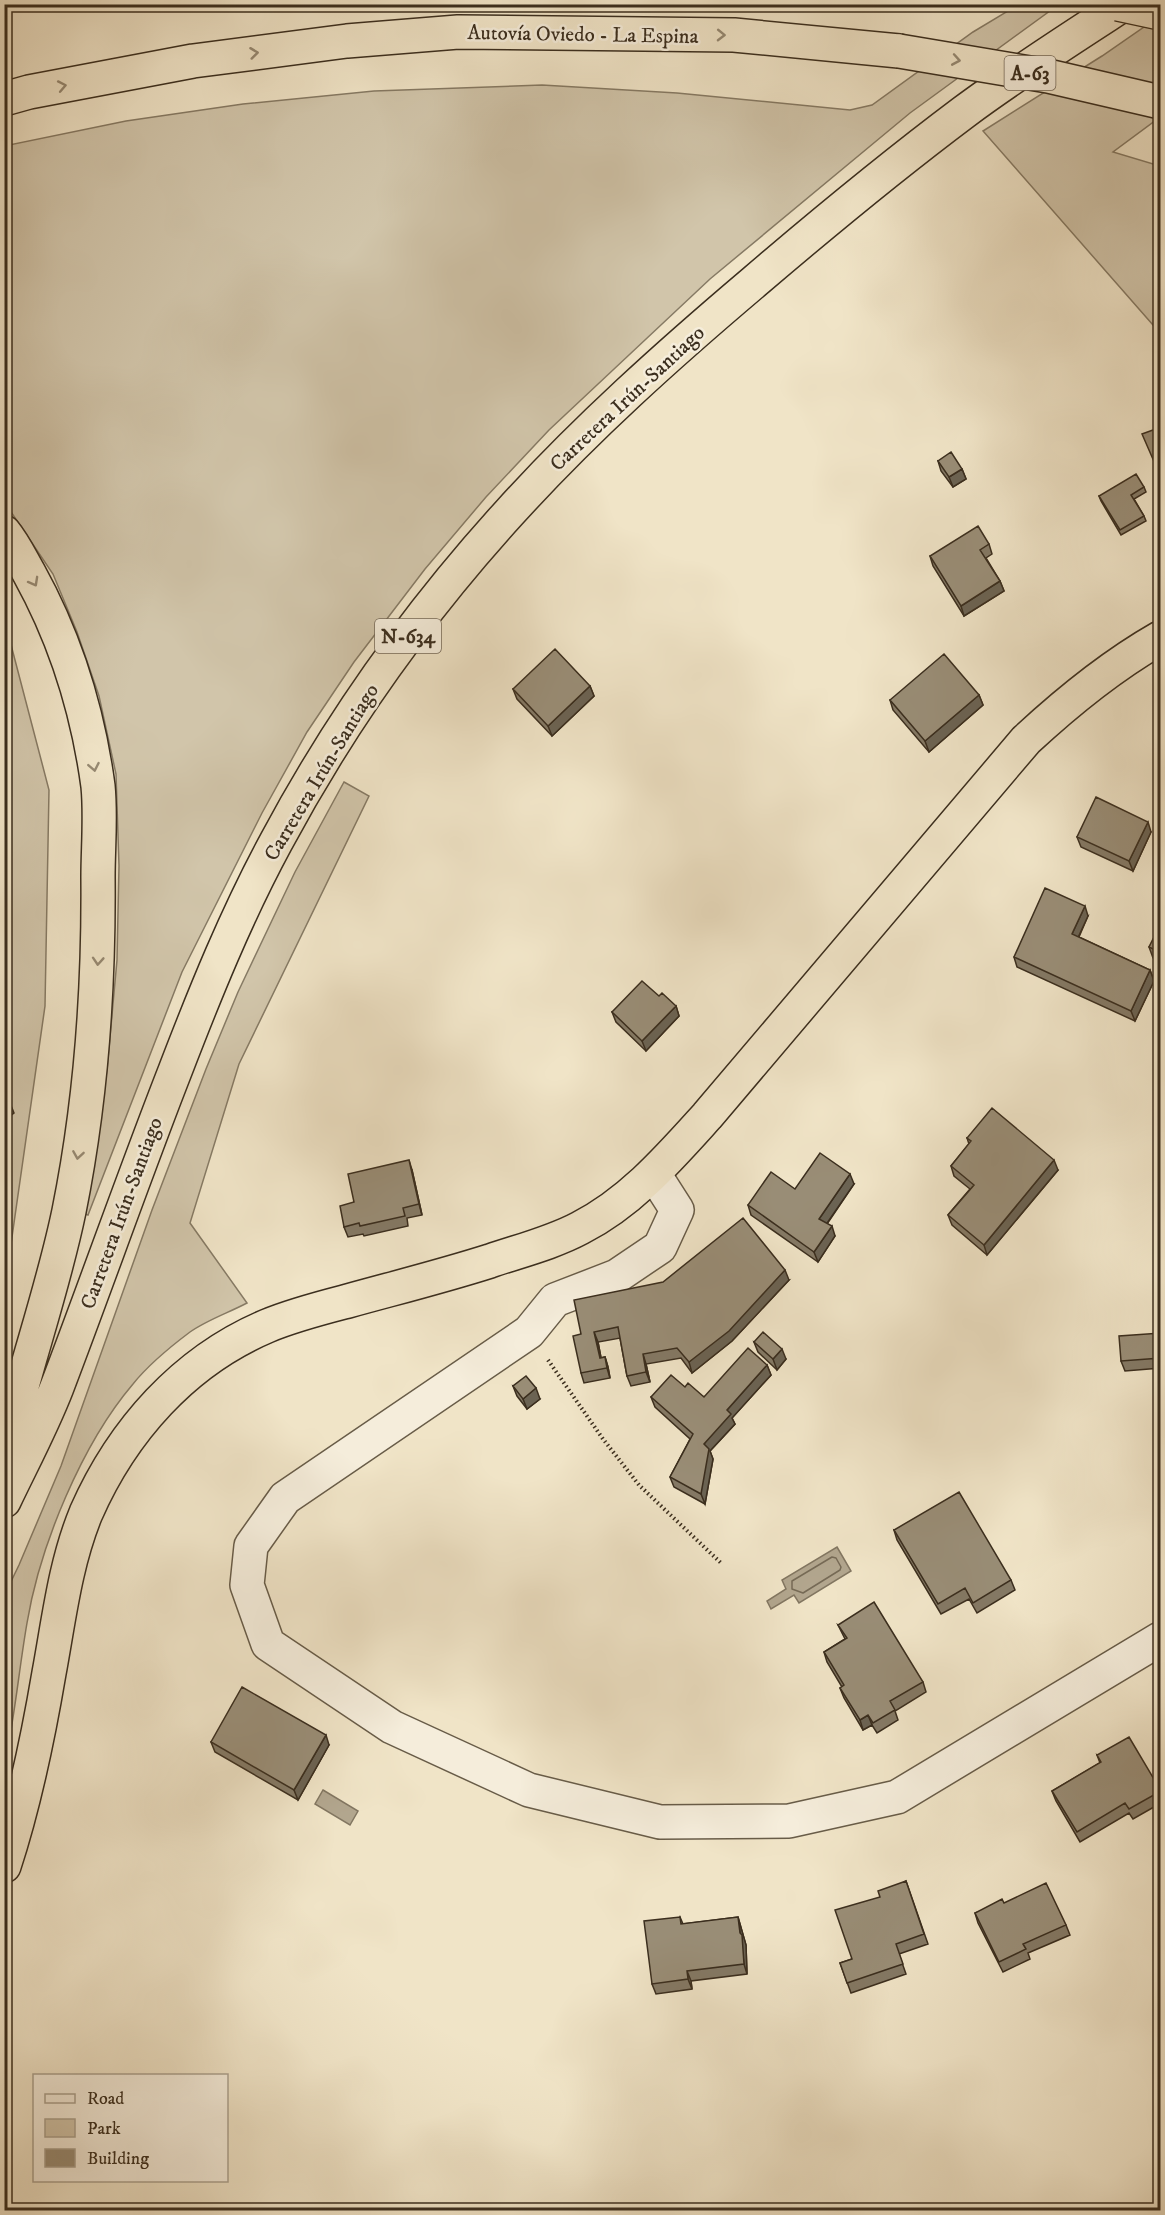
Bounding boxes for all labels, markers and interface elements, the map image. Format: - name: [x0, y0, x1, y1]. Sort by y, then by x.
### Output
- street label: Autovía Oviedo - La Espina: [467, 20, 699, 50]
- one-way arrow: [716, 29, 725, 41]
- one-way arrow: [249, 47, 258, 60]
- one-way arrow: [952, 54, 961, 66]
- road number: A-63: [1004, 56, 1056, 90]
- one-way arrow: [56, 80, 66, 93]
- street label: Carretera Irún-Santiago: [545, 320, 711, 477]
- one-way arrow: [27, 576, 38, 586]
- road number: N-634: [375, 619, 441, 653]
- street label: Carretera Irún-Santiago: [259, 679, 385, 866]
- one-way arrow: [87, 761, 100, 771]
- one-way arrow: [92, 957, 105, 966]
- street label: Carretera Irún-Santiago: [75, 1114, 169, 1313]
- one-way arrow: [73, 1150, 85, 1160]
- legend: [33, 2074, 228, 2182]
- text: Road: [87, 2088, 124, 2110]
- text: Park: [87, 2118, 121, 2140]
- text: Building: [87, 2148, 149, 2170]

